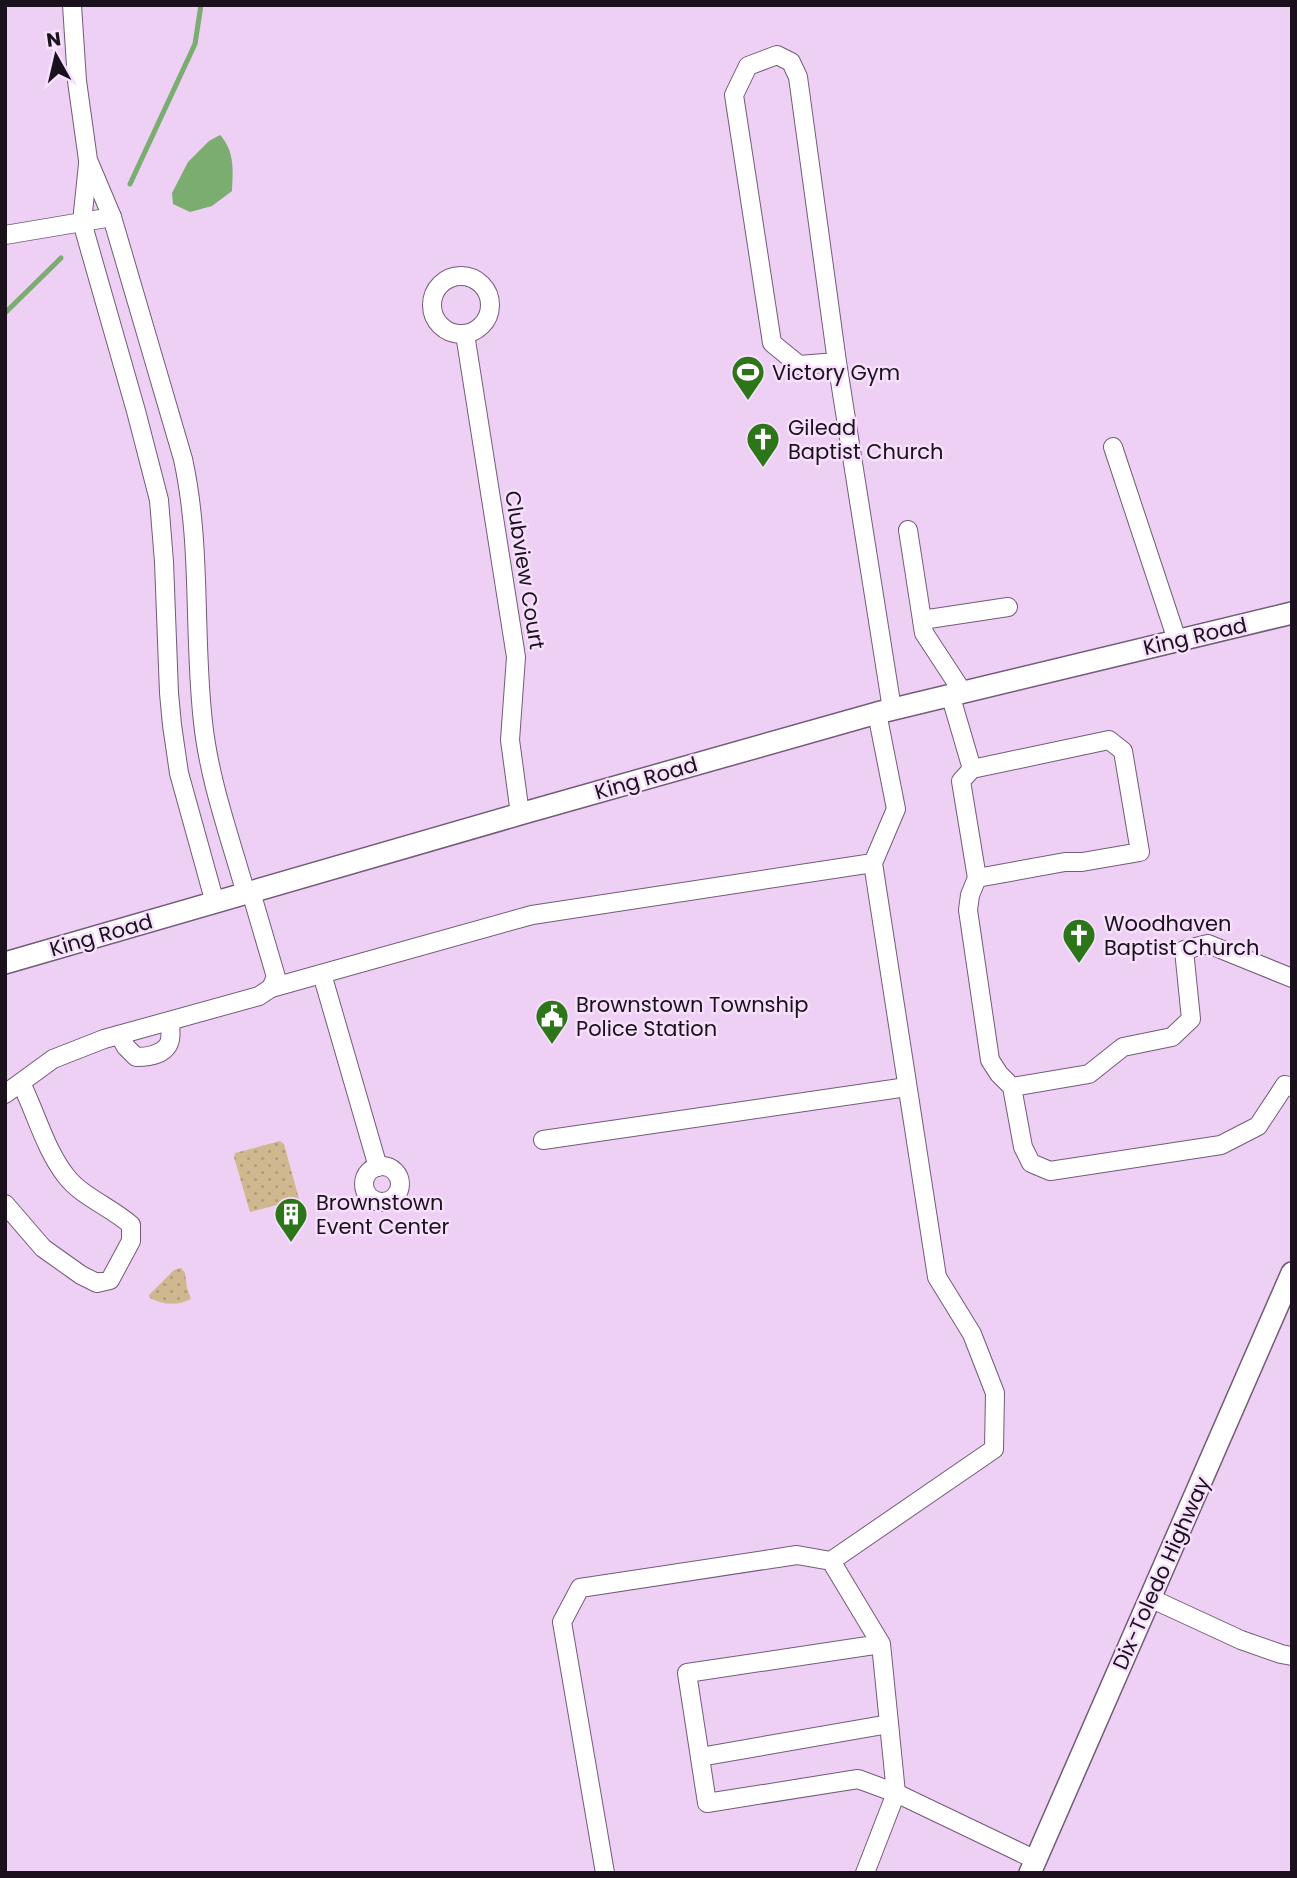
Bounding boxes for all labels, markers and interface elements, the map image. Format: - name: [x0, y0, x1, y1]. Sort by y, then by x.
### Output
- north arrow: [21, 21, 91, 91]
- text: N: [45, 25, 63, 54]
- sports icon: Victory Gym: [729, 353, 767, 402]
- place label: Victory Gym: [772, 358, 900, 387]
- place label: Gilead Baptist Church: [788, 413, 943, 466]
- church icon: Gilead Baptist Church: [744, 420, 782, 469]
- street label: Clubview Court: [498, 489, 552, 651]
- street label: King Road: [1140, 610, 1250, 662]
- street label: King Road: [591, 750, 701, 806]
- street label: King Road: [46, 907, 156, 963]
- place label: Woodhaven Baptist Church: [1104, 909, 1259, 962]
- church icon: Woodhaven Baptist Church: [1060, 916, 1098, 965]
- place label: Brownstown Township Police Station: [576, 990, 808, 1043]
- public building icon: Brownstown Township Police Station: [533, 997, 571, 1046]
- place label: Brownstown Event Center: [316, 1188, 450, 1241]
- building icon: Brownstown Event Center: [272, 1195, 310, 1244]
- street label: Dix-Toledo Highway: [1105, 1472, 1217, 1674]

